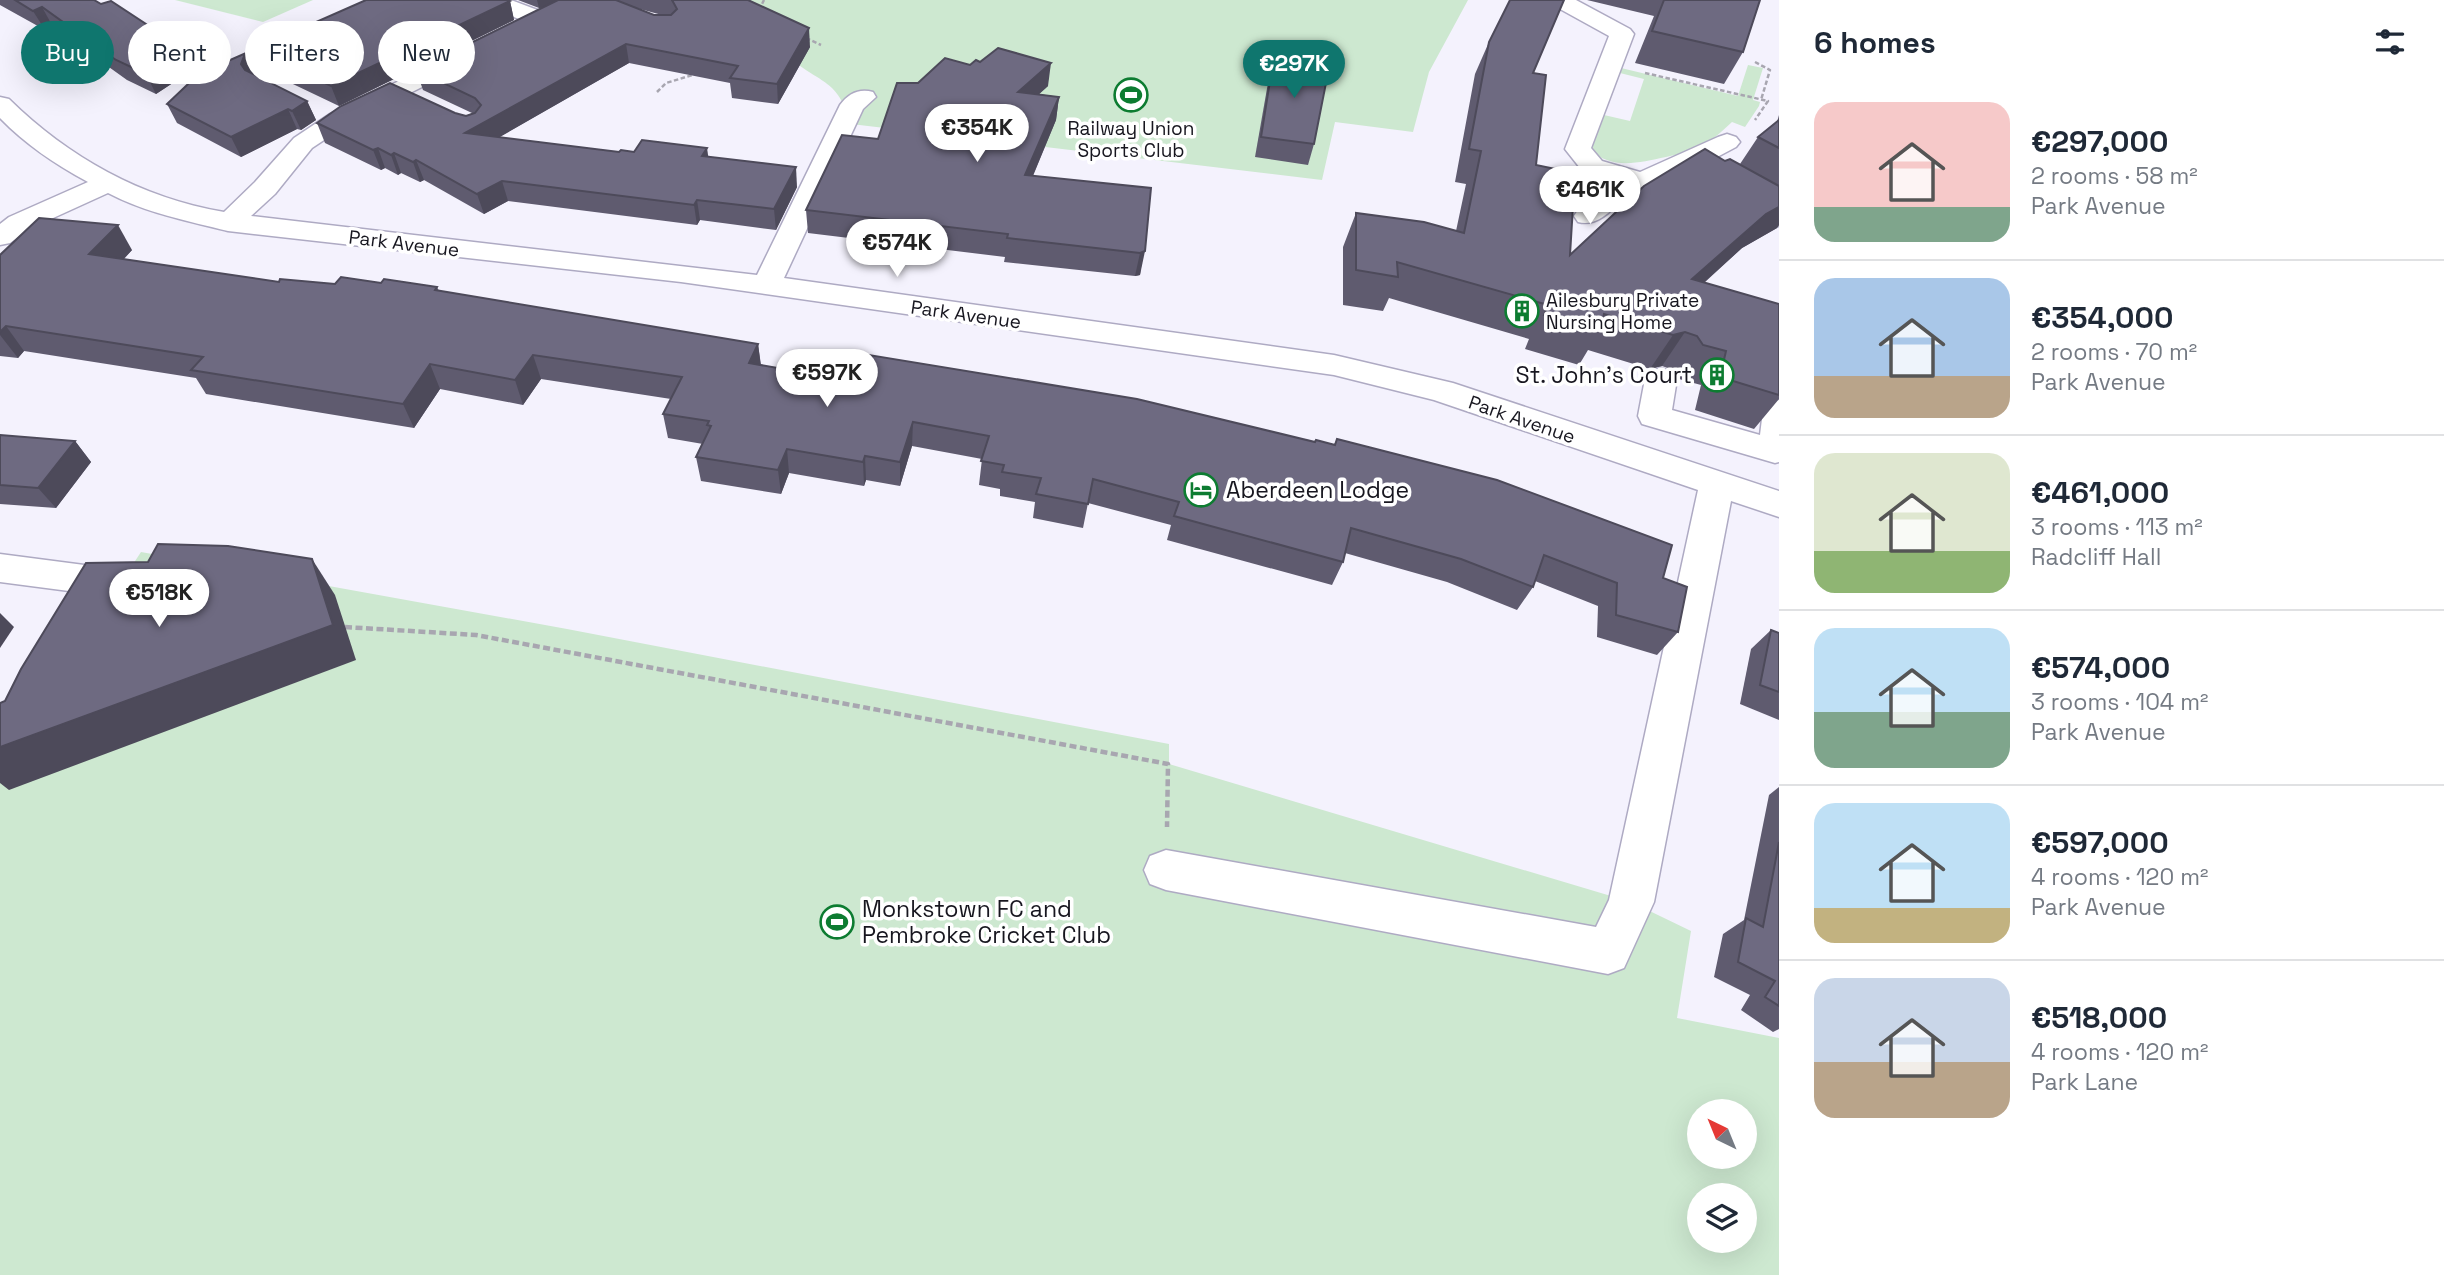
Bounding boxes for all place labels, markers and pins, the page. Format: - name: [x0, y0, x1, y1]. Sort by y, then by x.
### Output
- pin: €297K: [1245, 41, 1343, 100]
- sports icon: Railway Union Sports Club: [1112, 76, 1150, 114]
- pin: €354K: [928, 104, 1026, 164]
- place label: Railway Union Sports Club: [1068, 116, 1194, 163]
- pin: €461K: [1541, 166, 1639, 226]
- pin: €574K: [848, 219, 946, 279]
- place label: Ailesbury Private Nursing Home: [1546, 288, 1699, 335]
- building icon: Ailesbury Private Nursing Home: [1503, 292, 1541, 330]
- pin: €597K: [778, 350, 876, 409]
- building icon: St. John's Court: [1698, 356, 1736, 394]
- place label: St. John's Court: [1516, 360, 1692, 390]
- hotel icon: Aberdeen Lodge: [1182, 471, 1220, 509]
- place label: Aberdeen Lodge: [1226, 475, 1409, 505]
- pin: €518K: [110, 570, 208, 629]
- place label: Monkstown FC and Pembroke Cricket Club: [862, 894, 1111, 950]
- sports icon: Monkstown FC and Pembroke Cricket Club: [818, 903, 856, 941]

